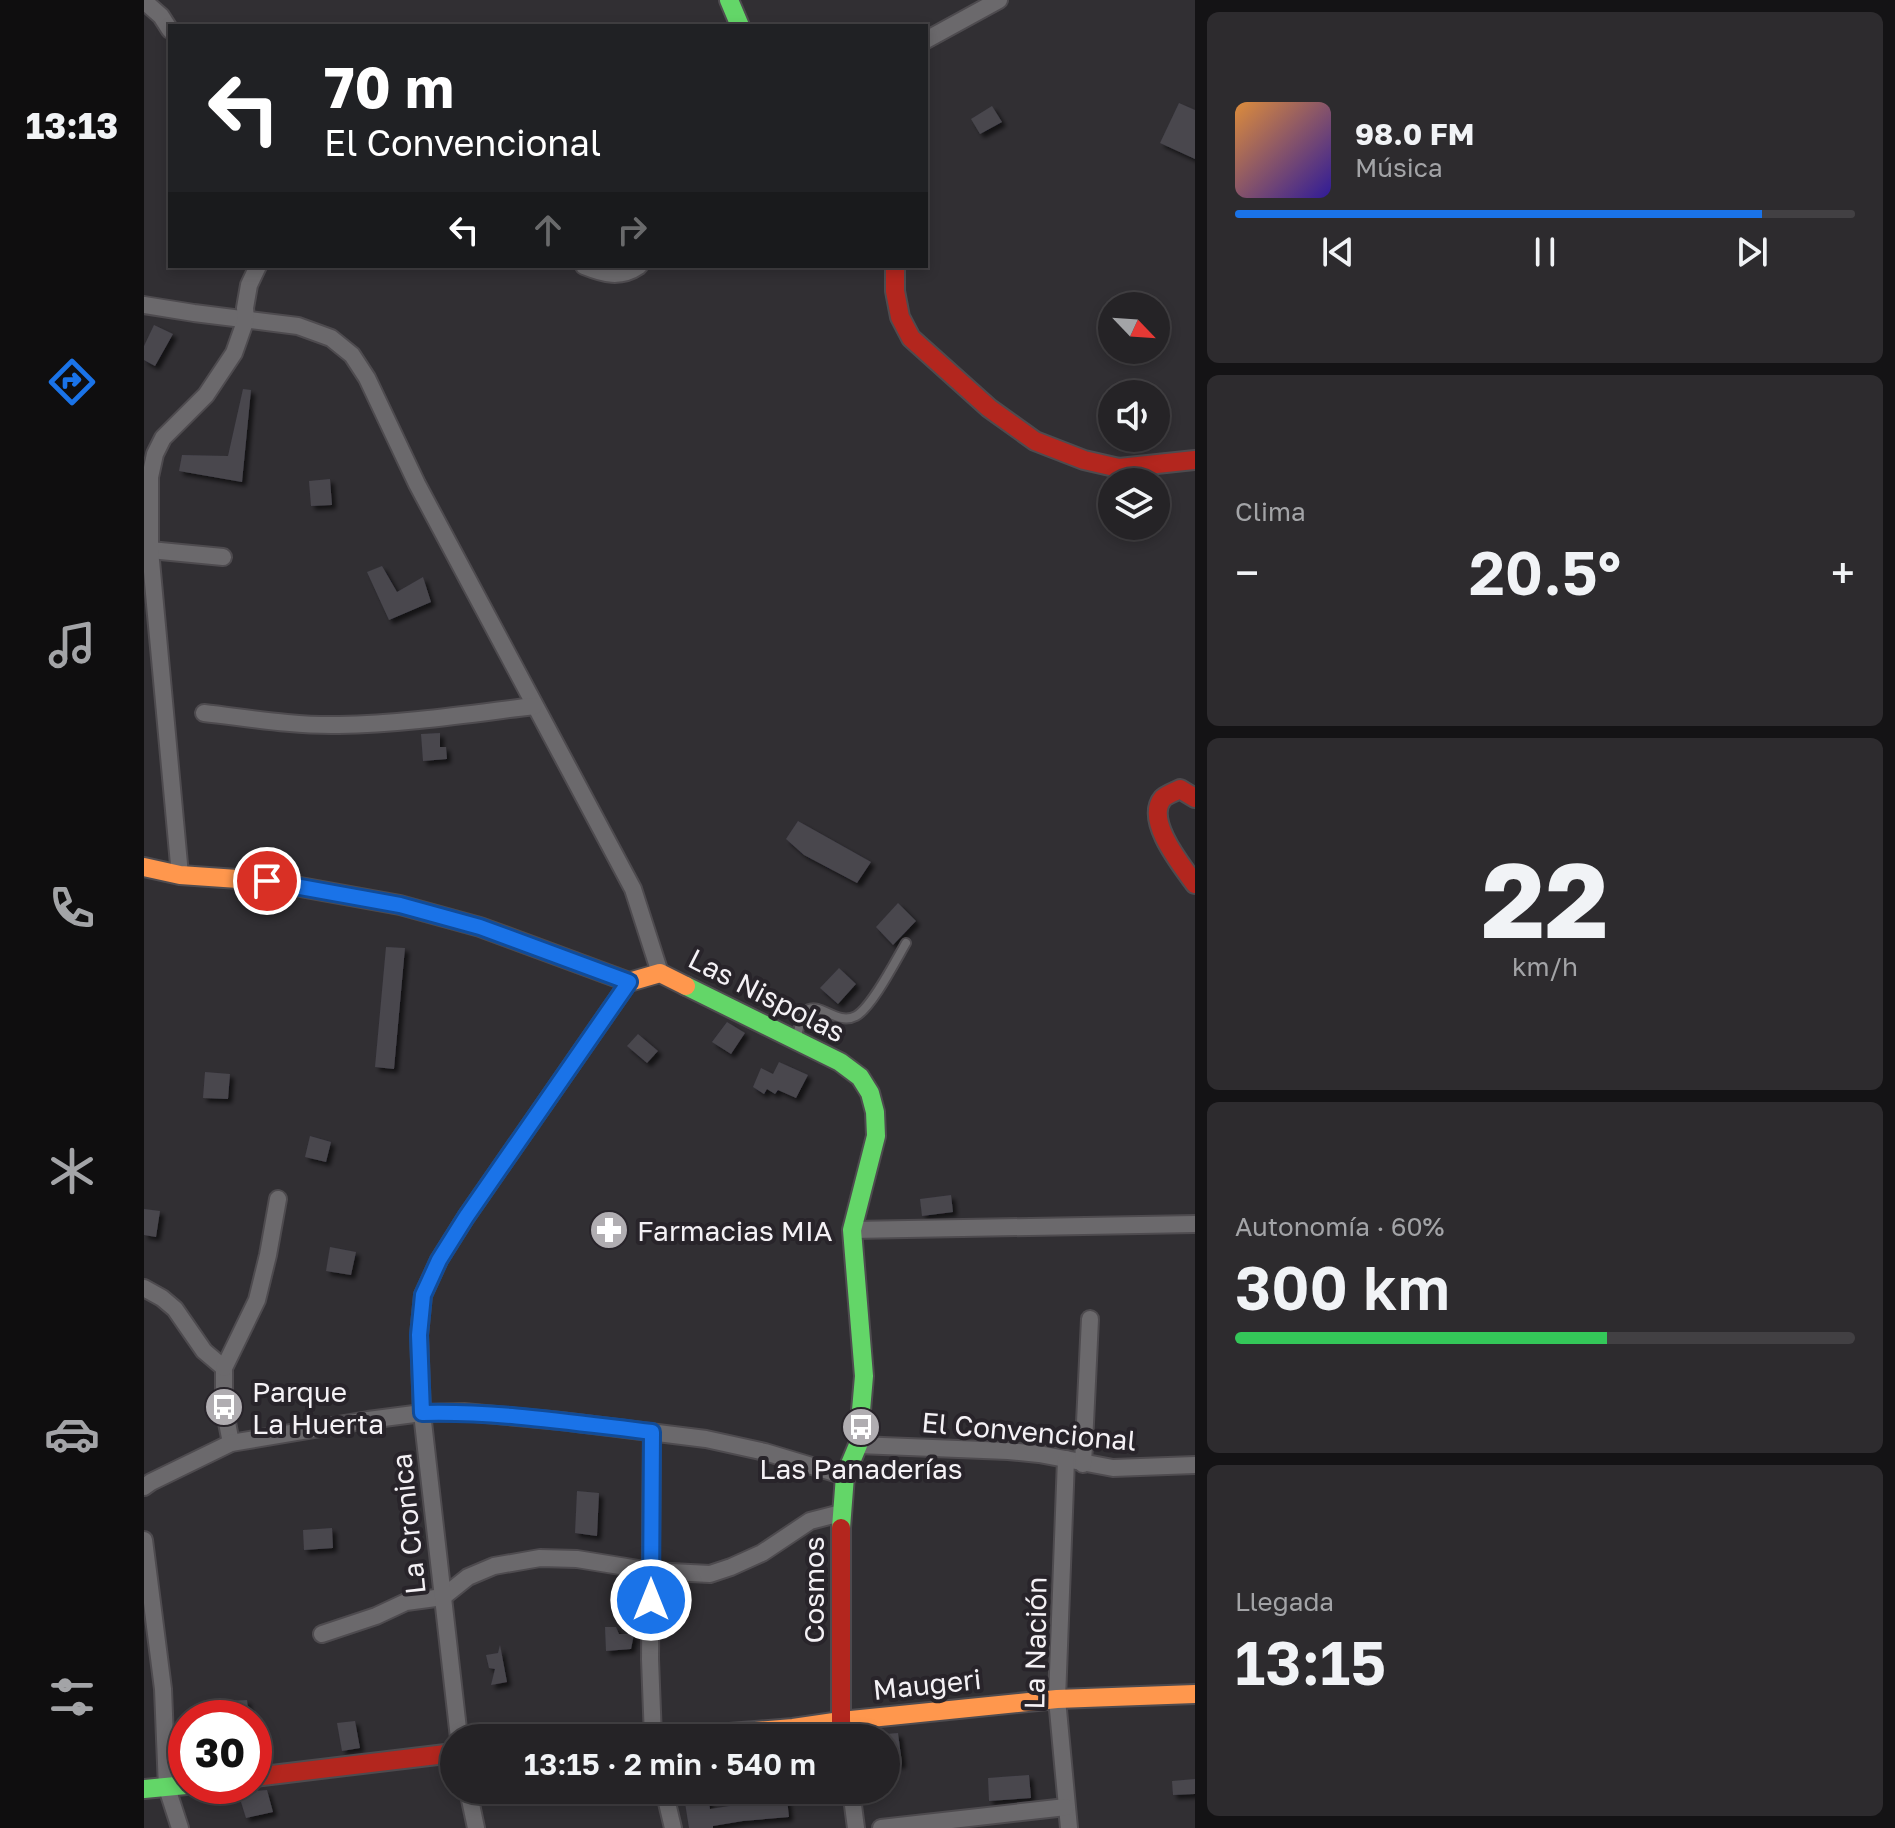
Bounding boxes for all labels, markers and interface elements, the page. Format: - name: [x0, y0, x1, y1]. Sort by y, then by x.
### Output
- text: 70 m: [324, 53, 454, 120]
- icon: left: [192, 56, 296, 160]
- text: 13:13: [26, 104, 118, 147]
- text: 98.0 FM: [1355, 116, 1474, 152]
- text: El Convencional: [324, 121, 601, 164]
- text: Música: [1355, 152, 1443, 183]
- icon: left: [442, 208, 486, 252]
- icon: ahead: [526, 208, 570, 252]
- icon: right: [610, 208, 654, 252]
- icon: previous: [1316, 230, 1360, 274]
- icon: pause: [1523, 230, 1567, 274]
- icon: next: [1730, 230, 1774, 274]
- north arrow: [1098, 292, 1170, 364]
- map controls: [1098, 292, 1170, 540]
- icon: directions: [44, 354, 100, 410]
- button: sound: [1098, 380, 1170, 452]
- button: layers: [1098, 468, 1170, 540]
- text: Clima: [1235, 496, 1306, 527]
- text: 20.5°: [1469, 536, 1621, 608]
- text: −: [1235, 546, 1259, 599]
- text: +: [1831, 546, 1855, 599]
- icon: music: [44, 617, 100, 673]
- text: 22: [1482, 836, 1608, 961]
- pin: [233, 847, 301, 915]
- icon: arrive: [245, 859, 289, 903]
- icon: phone: [44, 880, 100, 936]
- street label: Las Nispolas: [683, 941, 851, 1049]
- text: km/h: [1512, 951, 1578, 982]
- icon: climate: [44, 1143, 100, 1199]
- pharmacy icon: Farmacias MIA: [588, 1209, 630, 1251]
- text: Autonomía · 60%: [1235, 1211, 1444, 1242]
- place label: Farmacias MIA: [637, 1214, 833, 1247]
- text: 300 km: [1235, 1251, 1450, 1323]
- place label: Parque La Huerta: [252, 1375, 384, 1440]
- bus stop icon: Parque La Huerta: [203, 1386, 245, 1428]
- street label: El Convencional: [920, 1405, 1138, 1457]
- icon: car: [44, 1406, 100, 1462]
- bus stop icon: Las Panaderías: [840, 1406, 882, 1448]
- street label: La Cronica: [384, 1452, 432, 1596]
- place label: Las Panaderías: [759, 1452, 963, 1485]
- street label: Cosmos: [797, 1536, 830, 1644]
- position arrow: [609, 1558, 693, 1642]
- street label: La Nación: [1017, 1576, 1053, 1710]
- text: Llegada: [1235, 1586, 1334, 1617]
- text: 13:15: [1235, 1626, 1386, 1698]
- street label: Maugeri: [871, 1662, 983, 1706]
- icon: filters: [44, 1669, 100, 1725]
- speed limit sign: 30: [168, 1700, 272, 1804]
- text: 13:15 · 2 min · 540 m: [524, 1746, 816, 1782]

